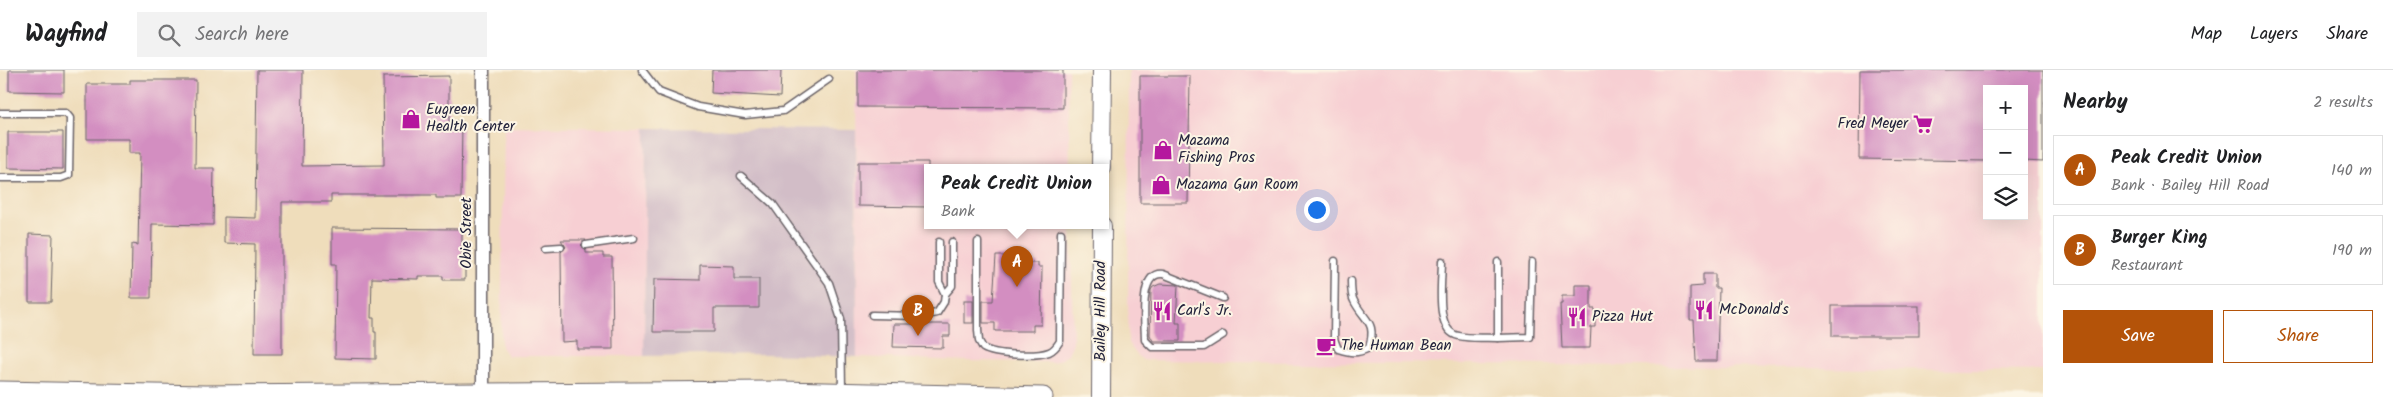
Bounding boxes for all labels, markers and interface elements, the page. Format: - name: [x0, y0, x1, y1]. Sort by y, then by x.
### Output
- search box: [137, 12, 487, 57]
- text: Wayfind: [25, 15, 107, 54]
- text: Search here: [195, 20, 289, 50]
- text: Map: [2191, 20, 2222, 49]
- text: Layers: [2250, 20, 2298, 49]
- text: Share: [2326, 20, 2368, 49]
- icon: search: [155, 21, 183, 49]
- map controls: [1983, 85, 2028, 220]
- button: +: [1983, 85, 2028, 130]
- text: Nearby: [2063, 86, 2128, 119]
- text: 2 results: [2313, 90, 2373, 115]
- place label: Eugreen Health Center: [426, 98, 516, 139]
- shop icon: Eugreen Health Center: [400, 108, 422, 130]
- place label: Fred Meyer: [1838, 112, 1909, 136]
- supermarket icon: Fred Meyer: [1912, 113, 1934, 135]
- place label: Mazama Fishing Pros: [1178, 129, 1255, 170]
- button: −: [1983, 130, 2028, 175]
- shop icon: Mazama Fishing Pros: [1152, 139, 1174, 161]
- text: Peak Credit Union: [2111, 143, 2262, 173]
- text: A: [2075, 158, 2085, 183]
- text: 140 m: [2331, 158, 2372, 183]
- popup: [924, 164, 1109, 229]
- text: Peak Credit Union: [941, 169, 1092, 199]
- place label: Mazama Gun Room: [1176, 173, 1298, 197]
- text: Bank · Bailey Hill Road: [2111, 173, 2269, 198]
- shop icon: Mazama Gun Room: [1150, 174, 1172, 196]
- button: layers: [1983, 175, 2028, 220]
- street label: Obie Street: [455, 197, 479, 269]
- your location: [1304, 197, 1330, 223]
- text: Bank: [941, 199, 975, 224]
- text: Burger King: [2111, 223, 2208, 253]
- text: B: [2075, 238, 2085, 263]
- text: 190 m: [2332, 238, 2372, 263]
- pin: A: [1001, 246, 1033, 287]
- text: Restaurant: [2111, 253, 2183, 278]
- street label: Bailey Hill Road: [1089, 260, 1113, 361]
- pin: B: [902, 295, 934, 336]
- place label: McDonald's: [1719, 298, 1789, 322]
- place label: Carl's Jr.: [1177, 299, 1232, 323]
- restaurant icon: McDonald's: [1693, 299, 1715, 321]
- restaurant icon: Carl's Jr.: [1151, 300, 1173, 322]
- place label: Pizza Hut: [1592, 305, 1653, 329]
- restaurant icon: Pizza Hut: [1566, 306, 1588, 328]
- button: Save: [2063, 310, 2213, 363]
- button: Share: [2223, 310, 2373, 363]
- place label: The Human Bean: [1341, 334, 1451, 358]
- cafe icon: The Human Bean: [1315, 335, 1337, 357]

